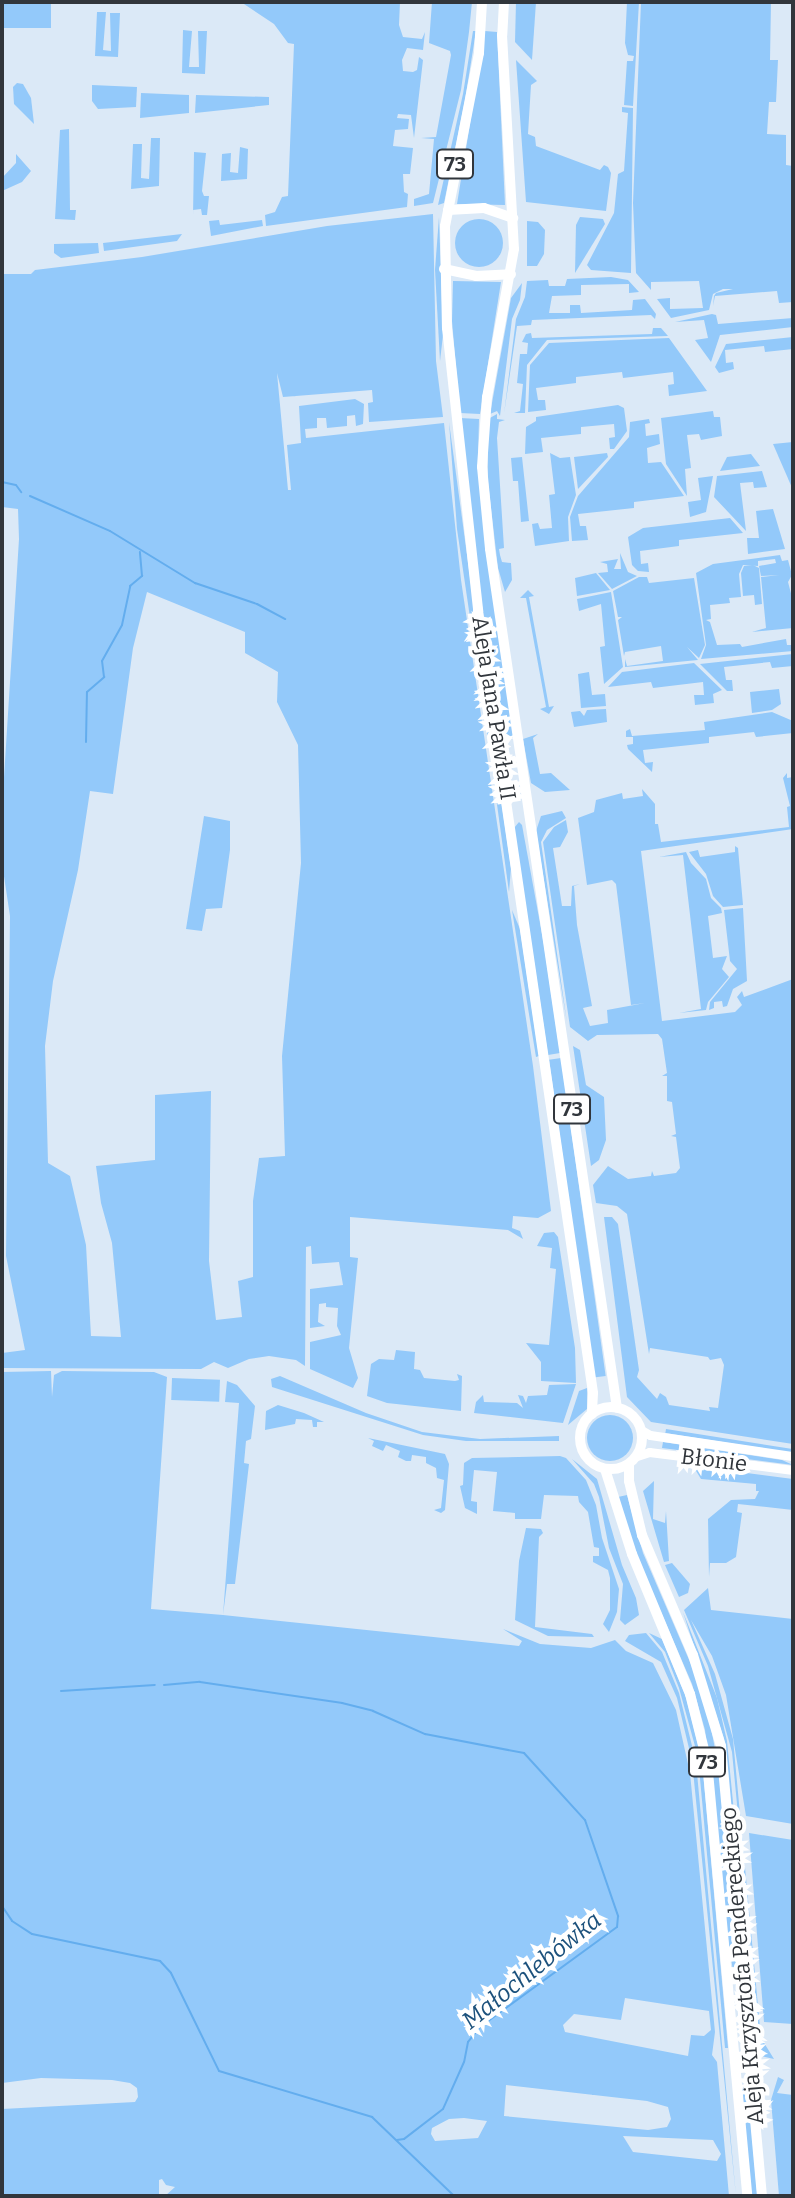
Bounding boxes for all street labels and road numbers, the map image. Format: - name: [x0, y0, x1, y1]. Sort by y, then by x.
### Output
- road number: 73: [435, 148, 475, 180]
- street label: Aleja Jana Pawła II: [466, 614, 522, 802]
- road number: 73: [552, 1093, 592, 1125]
- street label: Błonie: [679, 1443, 749, 1477]
- road number: 73: [687, 1746, 727, 1778]
- street label: Aleja Krzysztofa Pendereckiego: [715, 1806, 769, 2126]

